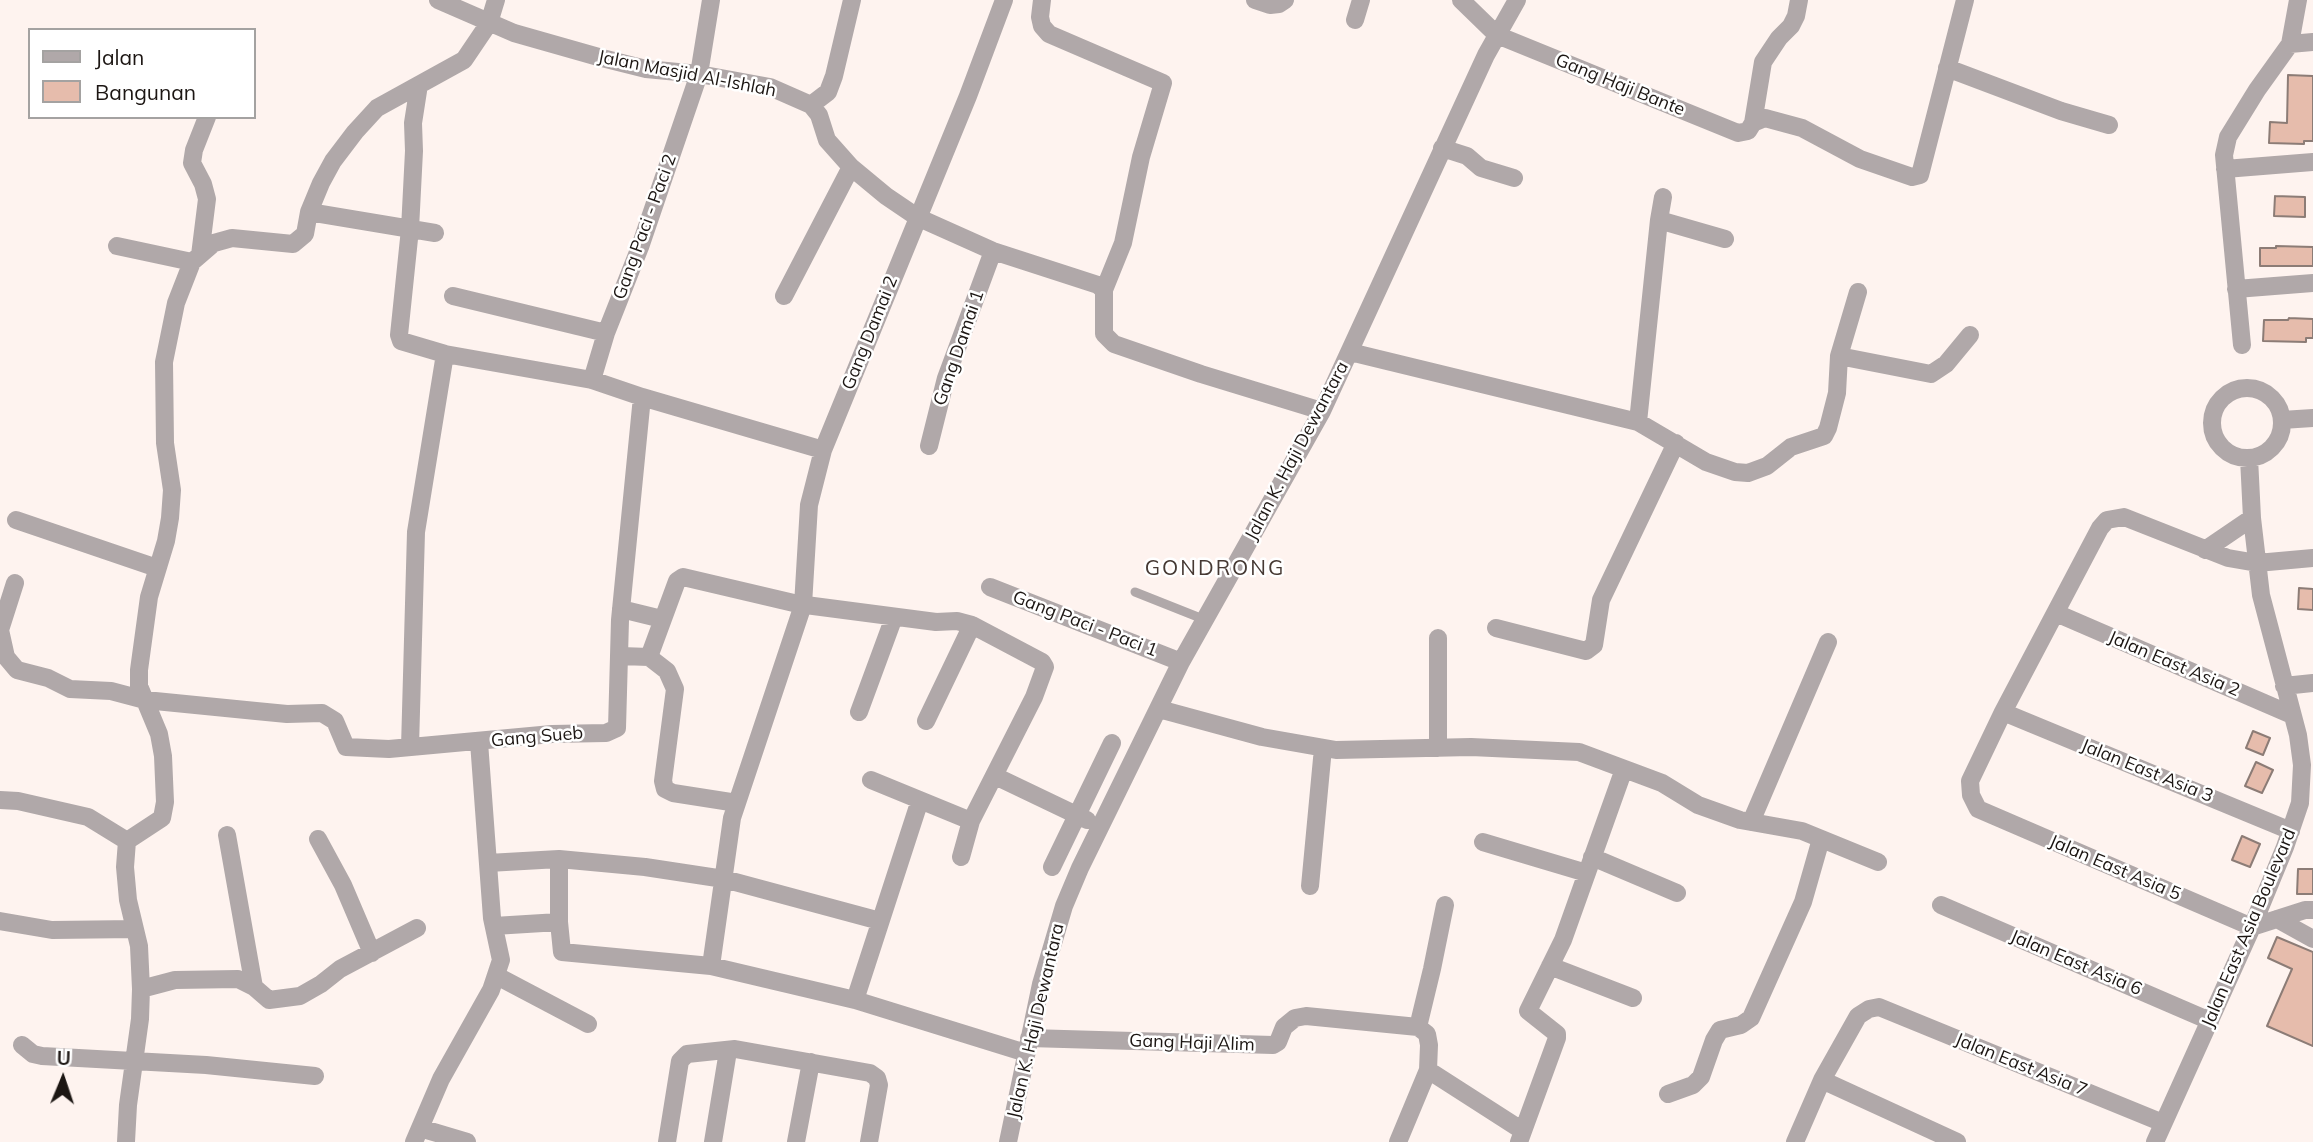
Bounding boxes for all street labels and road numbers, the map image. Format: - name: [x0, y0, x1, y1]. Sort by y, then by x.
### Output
- street label: Jalan Masjid Al-Ishlah: [596, 46, 778, 102]
- street label: Gang Haji Bante: [1552, 49, 1688, 121]
- street label: Gang Paci - Paci 2: [609, 151, 681, 303]
- street label: Gang Damai 2: [837, 273, 903, 393]
- street label: Gang Damai 1: [929, 287, 989, 409]
- street label: Jalan K. Haji Dewantara: [1241, 358, 1353, 544]
- street label: Gang Paci - Paci 1: [1010, 586, 1160, 662]
- street label: Jalan East Asia 2: [2105, 627, 2243, 701]
- street label: Gang Sueb: [490, 722, 584, 752]
- street label: Jalan East Asia 3: [2078, 735, 2216, 807]
- street label: Jalan East Asia Boulevard: [2197, 825, 2301, 1031]
- street label: Jalan East Asia 5: [2046, 831, 2184, 905]
- street label: Jalan K. Haji Dewantara: [1003, 921, 1069, 1121]
- street label: Jalan East Asia 6: [2007, 926, 2145, 1000]
- street label: Jalan East Asia 7: [1952, 1029, 2090, 1101]
- street label: Gang Haji Alim: [1129, 1030, 1255, 1056]

